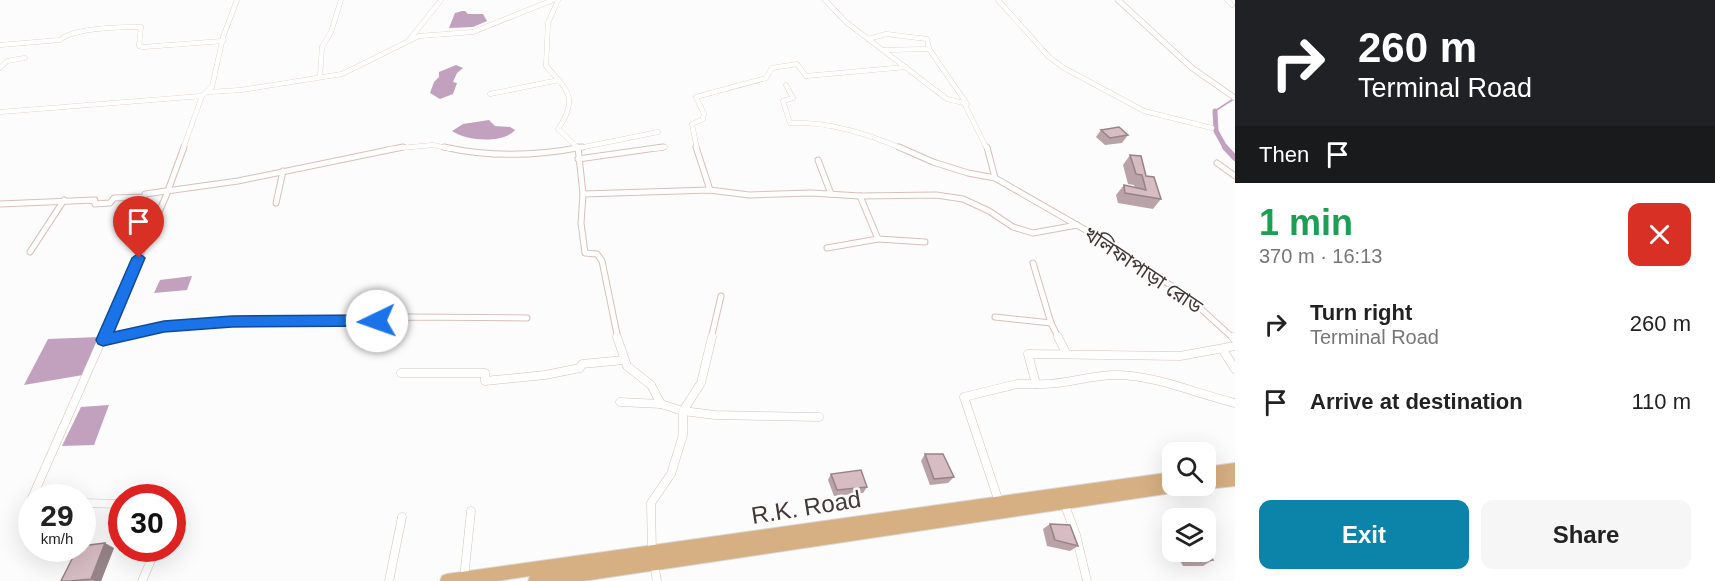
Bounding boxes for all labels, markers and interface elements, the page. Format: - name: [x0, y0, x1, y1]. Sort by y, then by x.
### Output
- icon: right: [1259, 24, 1337, 102]
- text: 260 m: [1358, 24, 1477, 71]
- text: Terminal Road: [1358, 73, 1532, 103]
- icon: arrive: [1321, 138, 1354, 171]
- text: Then: [1259, 142, 1309, 167]
- pin: [113, 196, 164, 258]
- text: 1 min: [1259, 202, 1353, 243]
- button: close: [1628, 203, 1691, 266]
- icon: arrive: [122, 205, 155, 238]
- street label: খলিফাপাড়া রোড: [1079, 221, 1208, 318]
- text: 370 m · 16:13: [1259, 245, 1382, 267]
- position arrow: [345, 289, 409, 353]
- text: Turn right: [1310, 300, 1412, 325]
- icon: right: [1259, 308, 1292, 341]
- text: 260 m: [1630, 311, 1691, 336]
- text: Terminal Road: [1310, 326, 1439, 348]
- icon: arrive: [1259, 386, 1292, 419]
- text: Arrive at destination: [1310, 389, 1523, 414]
- text: 110 m: [1631, 389, 1691, 414]
- map controls: [1162, 442, 1216, 562]
- button: search: [1162, 442, 1216, 496]
- speed limit sign: 30: [108, 484, 186, 562]
- street label: R.K. Road: [749, 485, 863, 529]
- text: 29: [40, 499, 74, 532]
- button: Exit: [1259, 500, 1469, 569]
- button: Share: [1481, 500, 1691, 569]
- button: layers: [1162, 508, 1216, 562]
- text: km/h: [41, 530, 73, 547]

